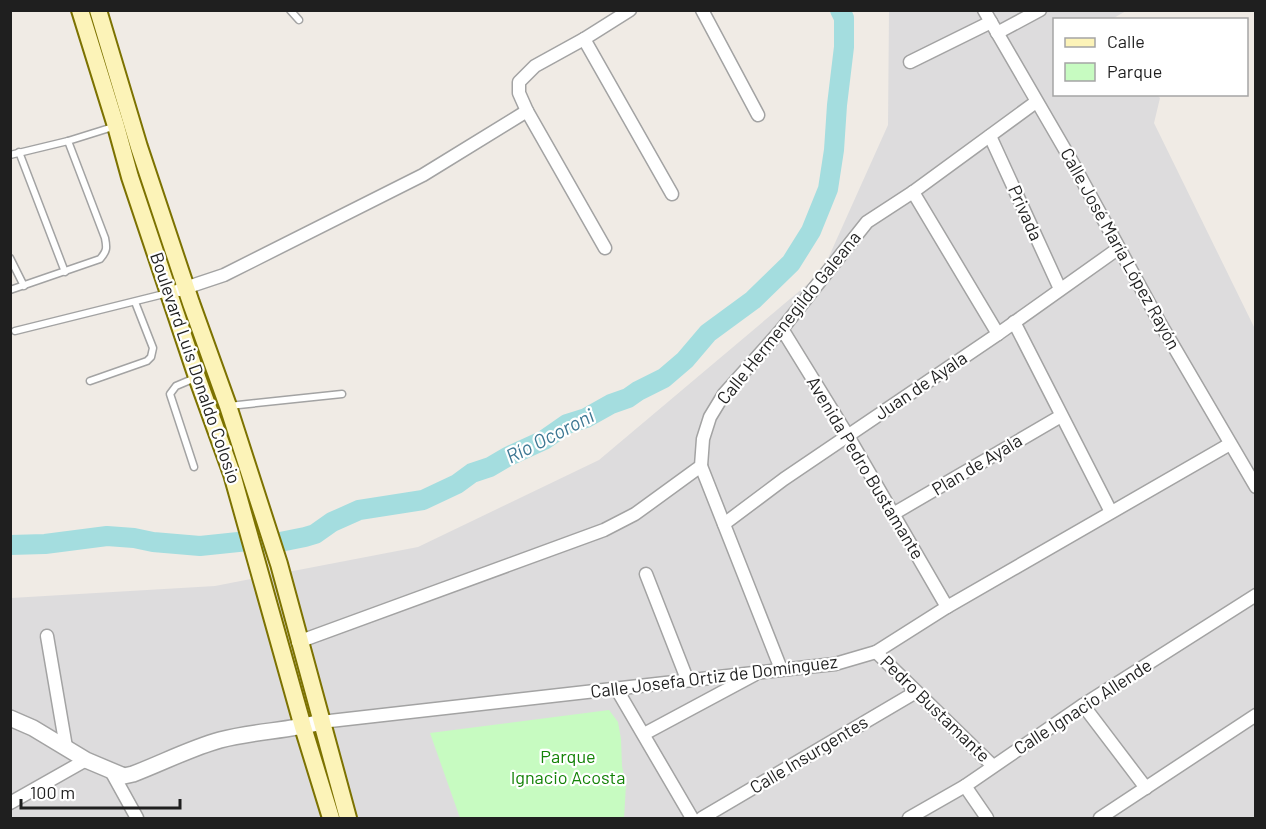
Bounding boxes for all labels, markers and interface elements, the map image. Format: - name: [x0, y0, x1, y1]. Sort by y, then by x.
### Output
- legend: [1053, 18, 1248, 96]
- text: Calle: [1107, 30, 1145, 52]
- text: Parque: [1107, 60, 1162, 82]
- street label: Calle José María López Rayón: [1056, 144, 1186, 353]
- street label: Privada: [1004, 181, 1048, 244]
- street label: Calle Hermenegildo Galeana: [712, 226, 865, 408]
- street label: Boulevard Luis Donaldo Colosio: [146, 249, 246, 486]
- street label: Juan de Ayala: [870, 346, 971, 424]
- street label: Avenida Pedro Bustamante: [802, 372, 929, 563]
- water label: Río Ocoroni: [501, 403, 598, 468]
- street label: Plan de Ayala: [927, 429, 1026, 500]
- street label: Calle Josefa Ortiz de Domínguez: [589, 650, 839, 702]
- street label: Pedro Bustamante: [876, 650, 995, 766]
- street label: Calle Ignacio Allende: [1009, 653, 1155, 759]
- street label: Calle Insurgentes: [745, 710, 871, 798]
- park label: Parque Ignacio Acosta: [511, 745, 625, 788]
- scale bar: [21, 772, 180, 810]
- text: 100 m: [30, 781, 75, 803]

